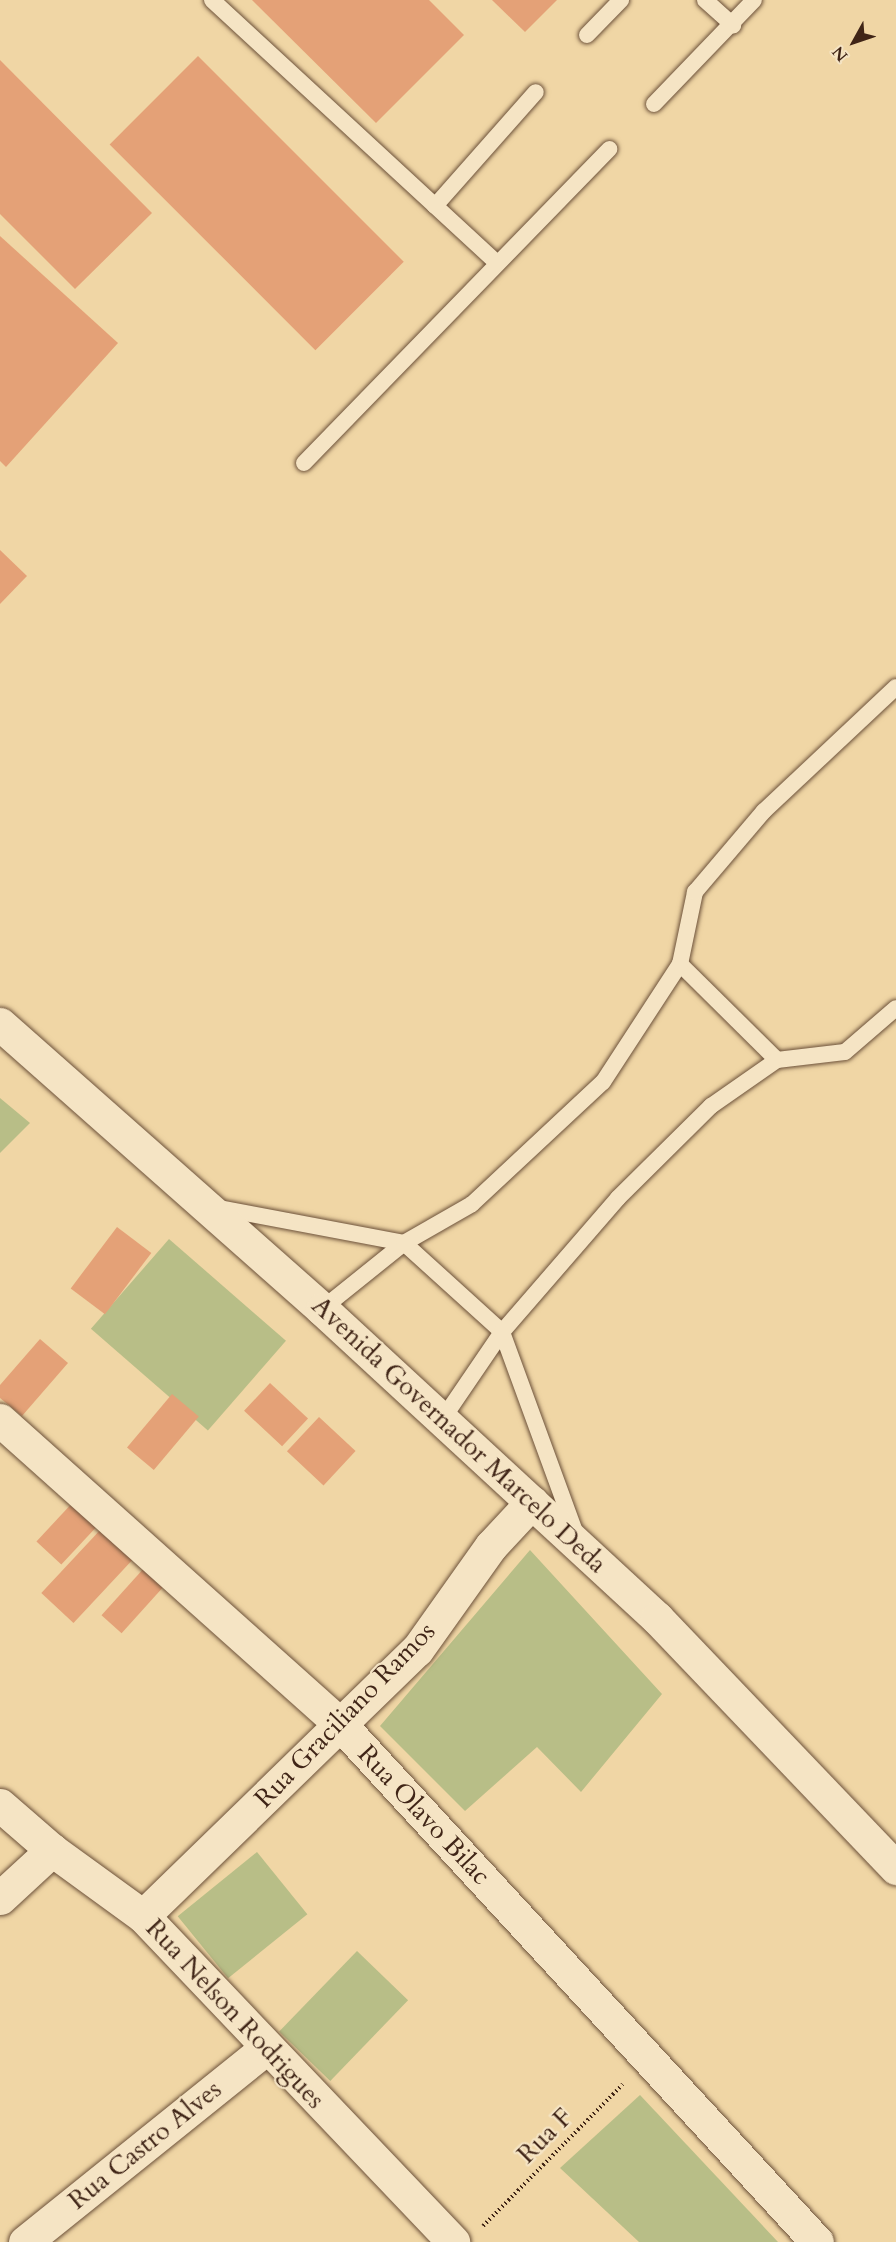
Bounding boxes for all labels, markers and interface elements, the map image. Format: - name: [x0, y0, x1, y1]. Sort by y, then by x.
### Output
- north arrow: [824, 12, 884, 72]
- text: N: [827, 41, 853, 66]
- street label: Avenida Governador Marcelo Deda: [305, 1290, 613, 1580]
- street label: Rua Graciliano Ramos: [248, 1616, 442, 1814]
- street label: Rua Olavo Bilac: [351, 1739, 497, 1891]
- street label: Rua Nelson Rodrigues: [139, 1913, 331, 2115]
- street label: Rua Castro Alves: [62, 2074, 228, 2216]
- street label: Rua F: [511, 2102, 579, 2170]

